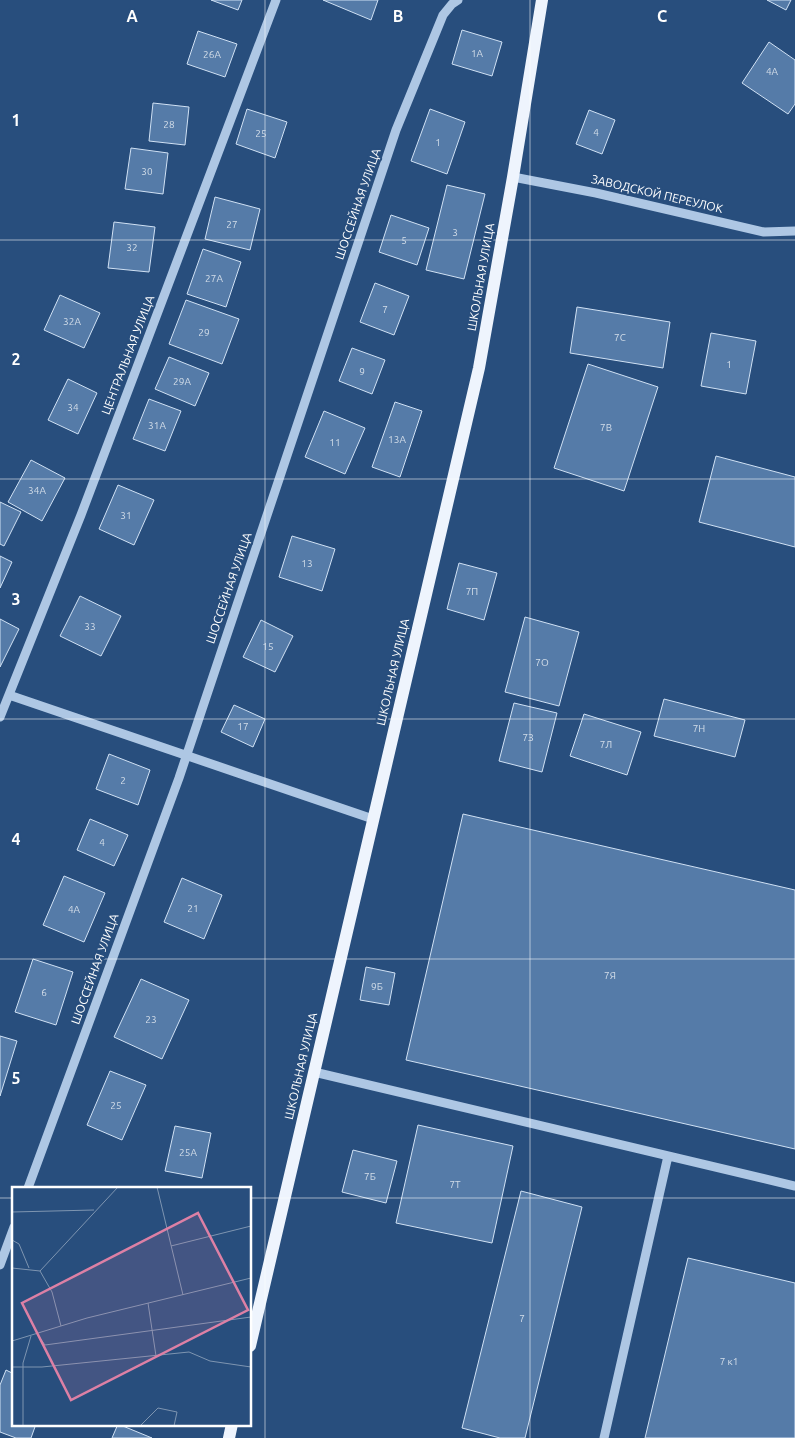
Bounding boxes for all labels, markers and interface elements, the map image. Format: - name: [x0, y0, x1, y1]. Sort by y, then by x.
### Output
- text: A: [126, 7, 138, 25]
- text: B: [393, 7, 403, 25]
- text: C: [657, 7, 667, 25]
- house number: 1А: [471, 48, 484, 59]
- house number: 26А: [203, 49, 221, 60]
- house number: 4А: [766, 66, 779, 77]
- text: 1: [11, 111, 21, 129]
- house number: 28: [163, 119, 175, 130]
- house number: 4: [593, 127, 599, 138]
- house number: 25: [255, 128, 267, 139]
- house number: 1: [435, 137, 441, 148]
- street label: ШОССЕЙНАЯ УЛИЦА: [332, 146, 383, 261]
- house number: 30: [141, 166, 153, 177]
- street label: ЗАВОДСКОЙ ПЕРЕУЛОК: [590, 172, 725, 215]
- house number: 27: [226, 219, 238, 230]
- street label: ШКОЛЬНАЯ УЛИЦА: [465, 222, 496, 332]
- house number: 3: [452, 227, 458, 238]
- house number: 5: [401, 235, 407, 246]
- house number: 32: [126, 242, 138, 253]
- house number: 27А: [205, 273, 223, 284]
- street label: ЦЕНТРАЛЬНАЯ УЛИЦА: [99, 293, 156, 416]
- house number: 7: [382, 304, 388, 315]
- house number: 32А: [63, 316, 81, 327]
- house number: 29: [198, 327, 210, 338]
- house number: 7С: [614, 332, 626, 343]
- text: 2: [11, 350, 21, 368]
- house number: 1: [726, 359, 732, 370]
- house number: 9: [359, 366, 365, 377]
- house number: 29А: [173, 376, 191, 387]
- house number: 34: [67, 402, 79, 413]
- house number: 31А: [148, 420, 166, 431]
- house number: 7В: [600, 422, 612, 433]
- house number: 13А: [388, 434, 406, 445]
- house number: 11: [329, 437, 341, 448]
- house number: 34А: [28, 485, 46, 496]
- house number: 31: [120, 510, 132, 521]
- street label: ШОССЕЙНАЯ УЛИЦА: [203, 530, 254, 645]
- house number: 13: [301, 558, 313, 569]
- house number: 7П: [466, 586, 478, 597]
- text: 3: [11, 590, 21, 608]
- street label: ШКОЛЬНАЯ УЛИЦА: [374, 617, 411, 727]
- house number: 33: [84, 621, 96, 632]
- house number: 15: [262, 641, 274, 652]
- house number: 7О: [535, 657, 549, 668]
- house number: 17: [237, 721, 249, 732]
- house number: 7Н: [693, 723, 705, 734]
- house number: 7З: [522, 732, 534, 743]
- house number: 7Л: [600, 739, 612, 750]
- house number: 2: [120, 775, 126, 786]
- text: 4: [11, 830, 21, 848]
- house number: 4: [99, 837, 105, 848]
- house number: 21: [187, 903, 199, 914]
- house number: 4А: [68, 904, 81, 915]
- street label: ШОССЕЙНАЯ УЛИЦА: [68, 911, 121, 1026]
- house number: 7Я: [604, 970, 616, 981]
- house number: 9Б: [371, 981, 383, 992]
- house number: 6: [41, 987, 47, 998]
- street label: ШКОЛЬНАЯ УЛИЦА: [282, 1011, 319, 1121]
- house number: 23: [145, 1014, 157, 1025]
- text: 5: [11, 1069, 21, 1087]
- house number: 25: [110, 1100, 122, 1111]
- house number: 25А: [179, 1147, 197, 1158]
- house number: 7Б: [364, 1171, 376, 1182]
- house number: 7Т: [449, 1179, 461, 1190]
- inset map: [12, 1187, 251, 1426]
- house number: 7: [519, 1313, 525, 1324]
- house number: 7 к1: [720, 1356, 738, 1367]

